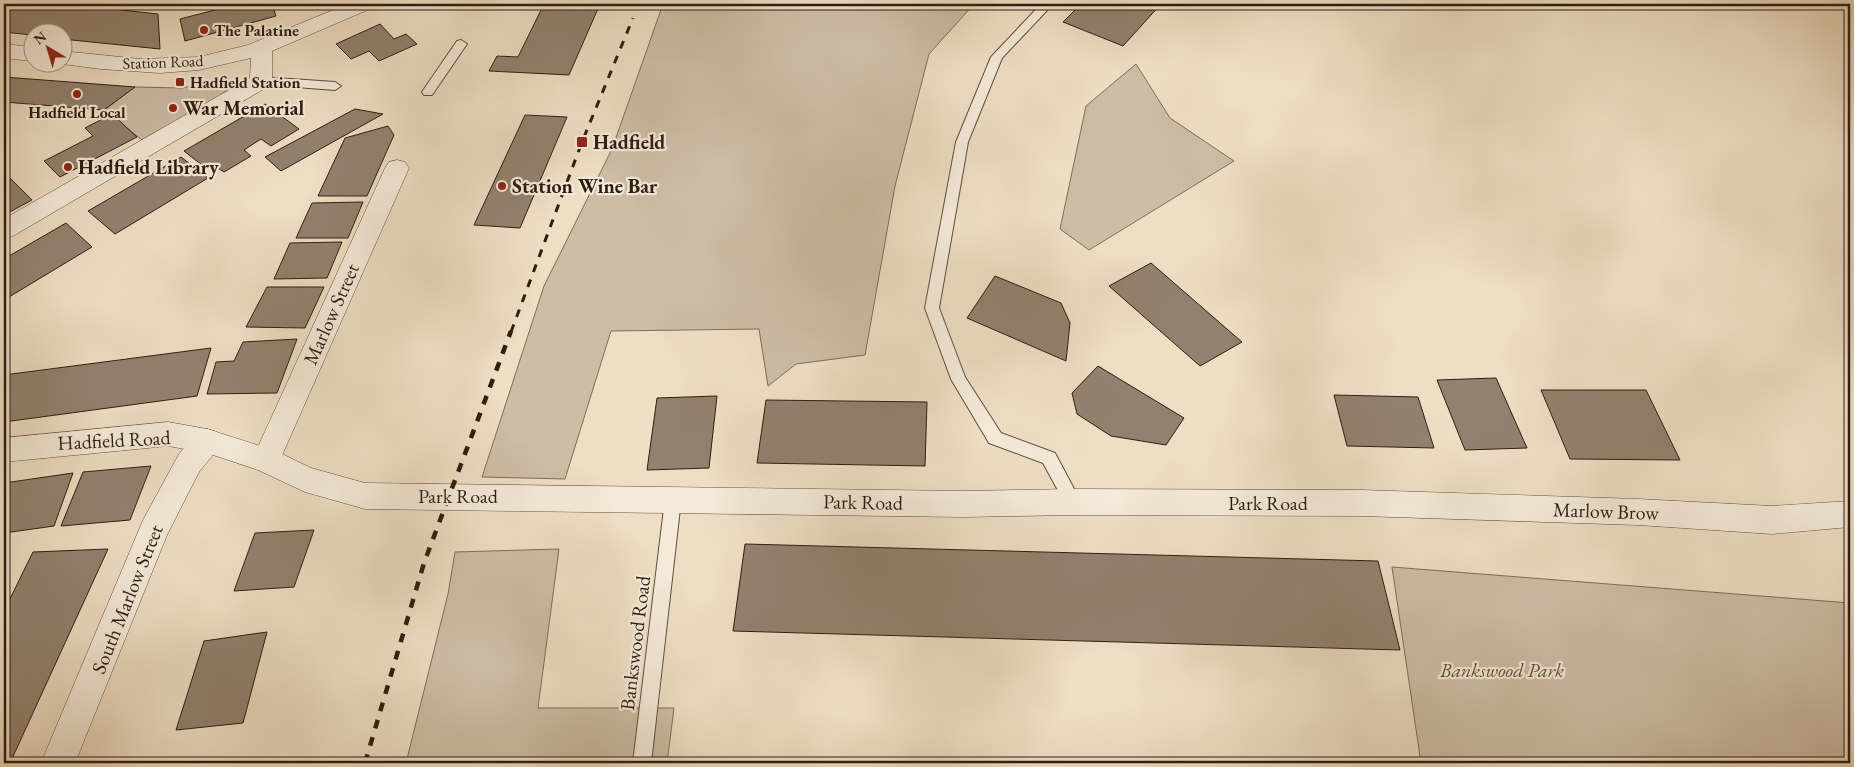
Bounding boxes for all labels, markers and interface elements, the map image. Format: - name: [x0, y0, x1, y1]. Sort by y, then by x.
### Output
- place label: The Palatine: [214, 20, 299, 41]
- north arrow: [22, 22, 72, 72]
- marker: The Palatine: [198, 24, 210, 36]
- text: N: [30, 27, 51, 48]
- street label: Station Road: [122, 50, 205, 74]
- place label: Hadfield Station: [190, 72, 300, 93]
- marker: Hadfield Station: [174, 76, 186, 88]
- marker: Hadfield Local: [71, 88, 83, 100]
- place label: War Memorial: [183, 95, 304, 121]
- place label: Hadfield Local: [28, 102, 126, 123]
- marker: War Memorial: [167, 102, 179, 114]
- place label: Hadfield: [593, 129, 665, 155]
- marker: Hadfield: [575, 135, 589, 149]
- place label: Hadfield Library: [78, 154, 219, 180]
- marker: Hadfield Library: [62, 161, 74, 173]
- place label: Station Wine Bar: [512, 173, 658, 199]
- marker: Station Wine Bar: [496, 180, 508, 192]
- street label: Marlow Street: [297, 259, 365, 369]
- street label: Hadfield Road: [57, 424, 172, 456]
- street label: Park Road: [418, 483, 499, 509]
- street label: Park Road: [823, 488, 904, 516]
- street label: Park Road: [1228, 490, 1309, 516]
- street label: Marlow Brow: [1553, 496, 1660, 526]
- street label: South Marlow Street: [85, 520, 169, 677]
- street label: Bankswood Road: [614, 574, 656, 712]
- park label: Bankswood Park: [1439, 657, 1564, 683]

